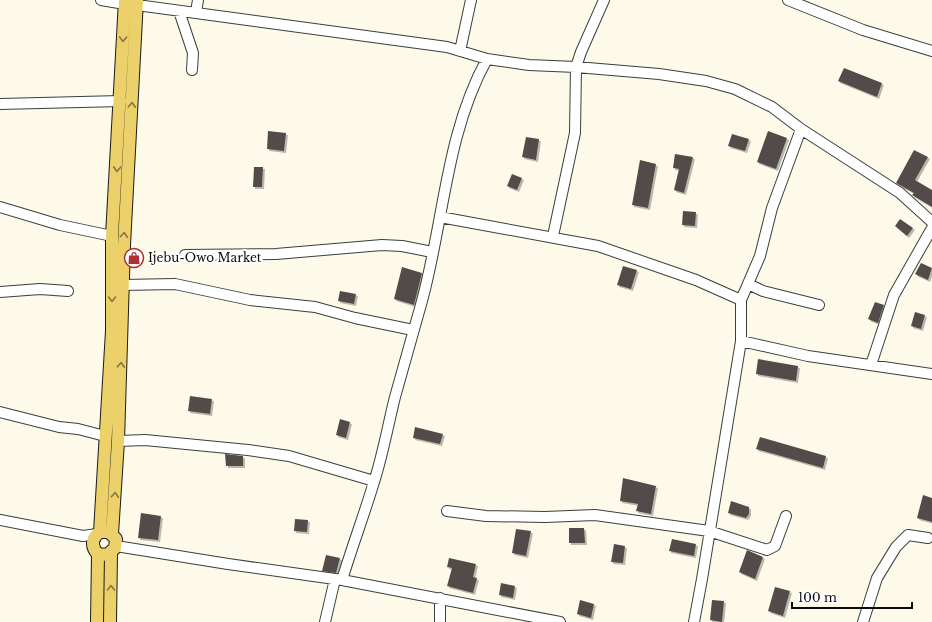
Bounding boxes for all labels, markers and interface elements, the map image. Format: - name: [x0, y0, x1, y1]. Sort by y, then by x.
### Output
- one-way arrow: [119, 36, 128, 42]
- one-way arrow: [128, 102, 136, 108]
- one-way arrow: [112, 166, 121, 172]
- one-way arrow: [120, 232, 129, 238]
- shop icon: Ijebu-Owo Market: [123, 247, 145, 269]
- place label: Ijebu-Owo Market: [148, 250, 262, 265]
- one-way arrow: [108, 296, 116, 302]
- one-way arrow: [116, 362, 125, 368]
- one-way arrow: [110, 492, 119, 498]
- scale bar: [792, 584, 912, 610]
- one-way arrow: [107, 585, 115, 591]
- text: 100 m: [798, 590, 837, 605]

